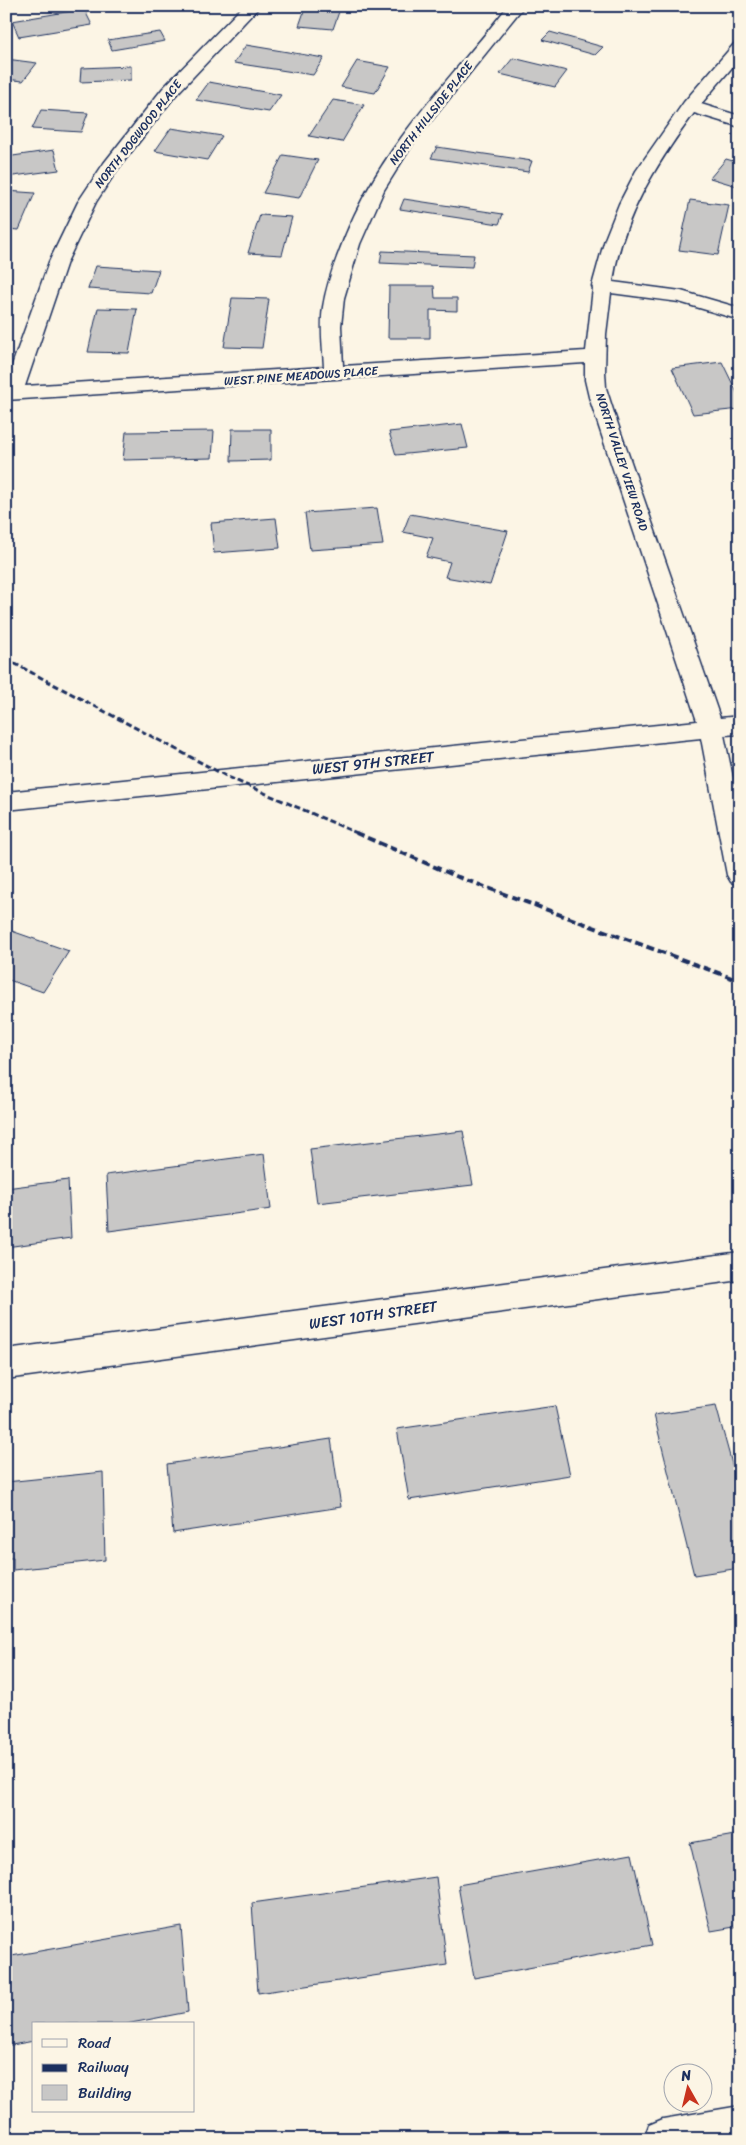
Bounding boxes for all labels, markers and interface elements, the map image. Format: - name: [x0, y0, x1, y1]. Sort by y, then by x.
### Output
- street label: NORTH HILLSIDE PLACE: [383, 55, 480, 170]
- street label: NORTH DOGWOOD PLACE: [88, 74, 188, 193]
- street label: WEST PINE MEADOWS PLACE: [223, 360, 380, 392]
- street label: NORTH VALLEY VIEW ROAD: [589, 390, 655, 534]
- street label: WEST 9TH STREET: [311, 744, 437, 782]
- street label: WEST 10TH STREET: [307, 1293, 440, 1337]
- legend: [32, 2022, 195, 2112]
- text: Road: [78, 2030, 111, 2056]
- text: Railway: [78, 2054, 129, 2080]
- north arrow: [664, 2062, 714, 2112]
- text: N: [679, 2063, 693, 2089]
- text: Building: [78, 2080, 132, 2106]

